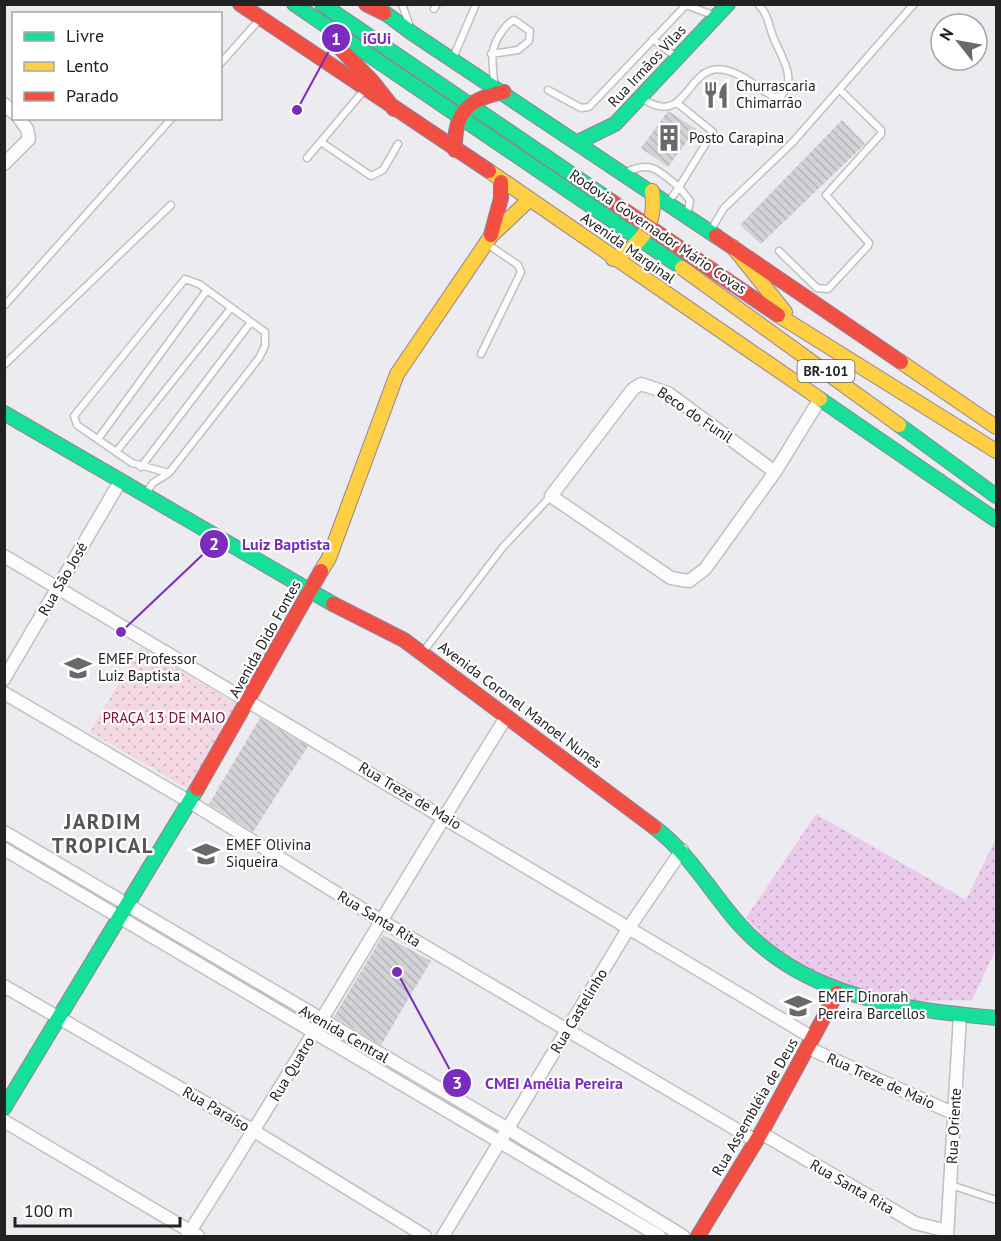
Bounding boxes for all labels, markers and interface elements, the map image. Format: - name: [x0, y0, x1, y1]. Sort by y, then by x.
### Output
- legend: [12, 12, 222, 120]
- north arrow: [929, 12, 989, 72]
- street label: Rua Irmãos Vilas: [604, 20, 690, 111]
- callout: iGUi: [321, 21, 403, 55]
- text: Livre: [66, 24, 104, 47]
- text: N: [935, 25, 957, 44]
- text: 1: [331, 27, 341, 50]
- text: iGUi: [363, 28, 391, 48]
- text: Lento: [66, 54, 109, 77]
- place label: Churrascaria Chimarrão: [736, 76, 816, 112]
- restaurant icon: Churrascaria Chimarrão: [701, 80, 731, 110]
- text: Parado: [66, 84, 119, 107]
- building icon: Posto Carapina: [654, 123, 684, 153]
- place label: Posto Carapina: [689, 128, 784, 147]
- street label: Rodovia Governador Mário Covas: [566, 165, 751, 298]
- street label: Avenida Marginal: [577, 208, 680, 288]
- road number: BR-101: [798, 360, 854, 382]
- street label: Beco do Funil: [654, 382, 737, 447]
- callout: Luiz Baptista: [199, 527, 342, 561]
- text: 2: [209, 532, 219, 555]
- text: Luiz Baptista: [242, 534, 330, 554]
- street label: Rua São José: [34, 538, 91, 619]
- street label: Avenida Dido Fontes: [224, 577, 305, 701]
- street label: Avenida Coronel Manoel Nunes: [435, 637, 606, 772]
- place label: EMEF Professor Luiz Baptista: [98, 649, 197, 685]
- school or university icon: EMEF Professor Luiz Baptista: [63, 653, 93, 683]
- park label: PRAÇA 13 DE MAIO: [102, 708, 226, 727]
- street label: Rua Treze de Maio: [356, 757, 465, 834]
- district label: JARDIM TROPICAL: [52, 808, 154, 859]
- place label: EMEF Olivina Siqueira: [226, 835, 311, 871]
- school or university icon: EMEF Olivina Siqueira: [191, 839, 221, 869]
- street label: Rua Santa Rita: [334, 886, 424, 951]
- street label: Rua Castelinho: [546, 965, 611, 1057]
- place label: EMEF Dinorah Pereira Barcellos: [818, 987, 925, 1023]
- school or university icon: EMEF Dinorah Pereira Barcellos: [783, 991, 813, 1021]
- street label: Avenida Central: [296, 1000, 393, 1067]
- street label: Rua Quatro: [265, 1033, 318, 1105]
- street label: Rua Assembléia de Deus: [707, 1034, 802, 1179]
- street label: Rua Treze de Maio: [824, 1048, 938, 1113]
- callout: CMEI Amélia Pereira: [442, 1066, 635, 1100]
- text: 3: [452, 1071, 462, 1094]
- text: CMEI Amélia Pereira: [485, 1073, 623, 1093]
- street label: Rua Paraíso: [179, 1082, 253, 1135]
- street label: Rua Oriente: [942, 1087, 965, 1164]
- street label: Rua Santa Rita: [807, 1155, 898, 1218]
- scale bar: [15, 1190, 180, 1228]
- text: 100 m: [24, 1199, 73, 1222]

